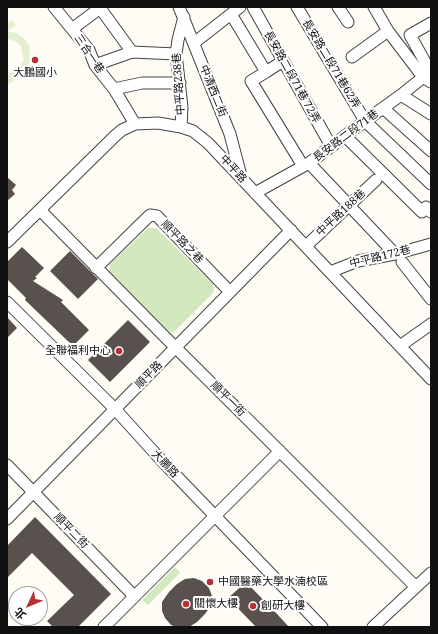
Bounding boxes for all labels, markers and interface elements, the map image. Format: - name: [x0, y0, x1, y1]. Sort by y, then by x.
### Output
- street label: 長安路二段71巷62弄: [299, 17, 363, 111]
- street label: 長安路二段71巷˙72弄: [261, 28, 323, 126]
- street label: 三合一巷: [71, 32, 107, 76]
- street label: 中平路238巷: [170, 52, 188, 116]
- marker: 大鵬國小: [30, 55, 40, 65]
- street label: 中清西二街: [197, 63, 229, 119]
- place label: 大鵬國小: [13, 66, 57, 80]
- street label: 長安路二段71巷: [311, 107, 381, 165]
- street label: 中平路: [217, 152, 249, 186]
- street label: 中平路188巷: [314, 187, 368, 239]
- street label: 順平路之巷: [158, 218, 206, 266]
- street label: 中平路172巷: [348, 243, 412, 271]
- place label: 全聯福利中心: [45, 344, 111, 358]
- marker: 全聯福利中心: [114, 346, 124, 356]
- street label: 順平路: [133, 359, 165, 391]
- street label: 順平一街: [208, 379, 248, 419]
- street label: 大鵬路: [149, 448, 181, 480]
- street label: 順平二街: [51, 511, 91, 551]
- place label: 中國醫藥大學水湳校區: [218, 575, 328, 589]
- marker: 中國醫藥大學水湳校區: [205, 577, 215, 587]
- north arrow: [8, 586, 48, 626]
- place label: 關懷大樓: [194, 597, 238, 611]
- marker: 關懷大樓: [181, 599, 191, 609]
- place label: 創研大樓: [261, 599, 305, 613]
- marker: 創研大樓: [248, 601, 258, 611]
- text: 北: [11, 605, 29, 623]

